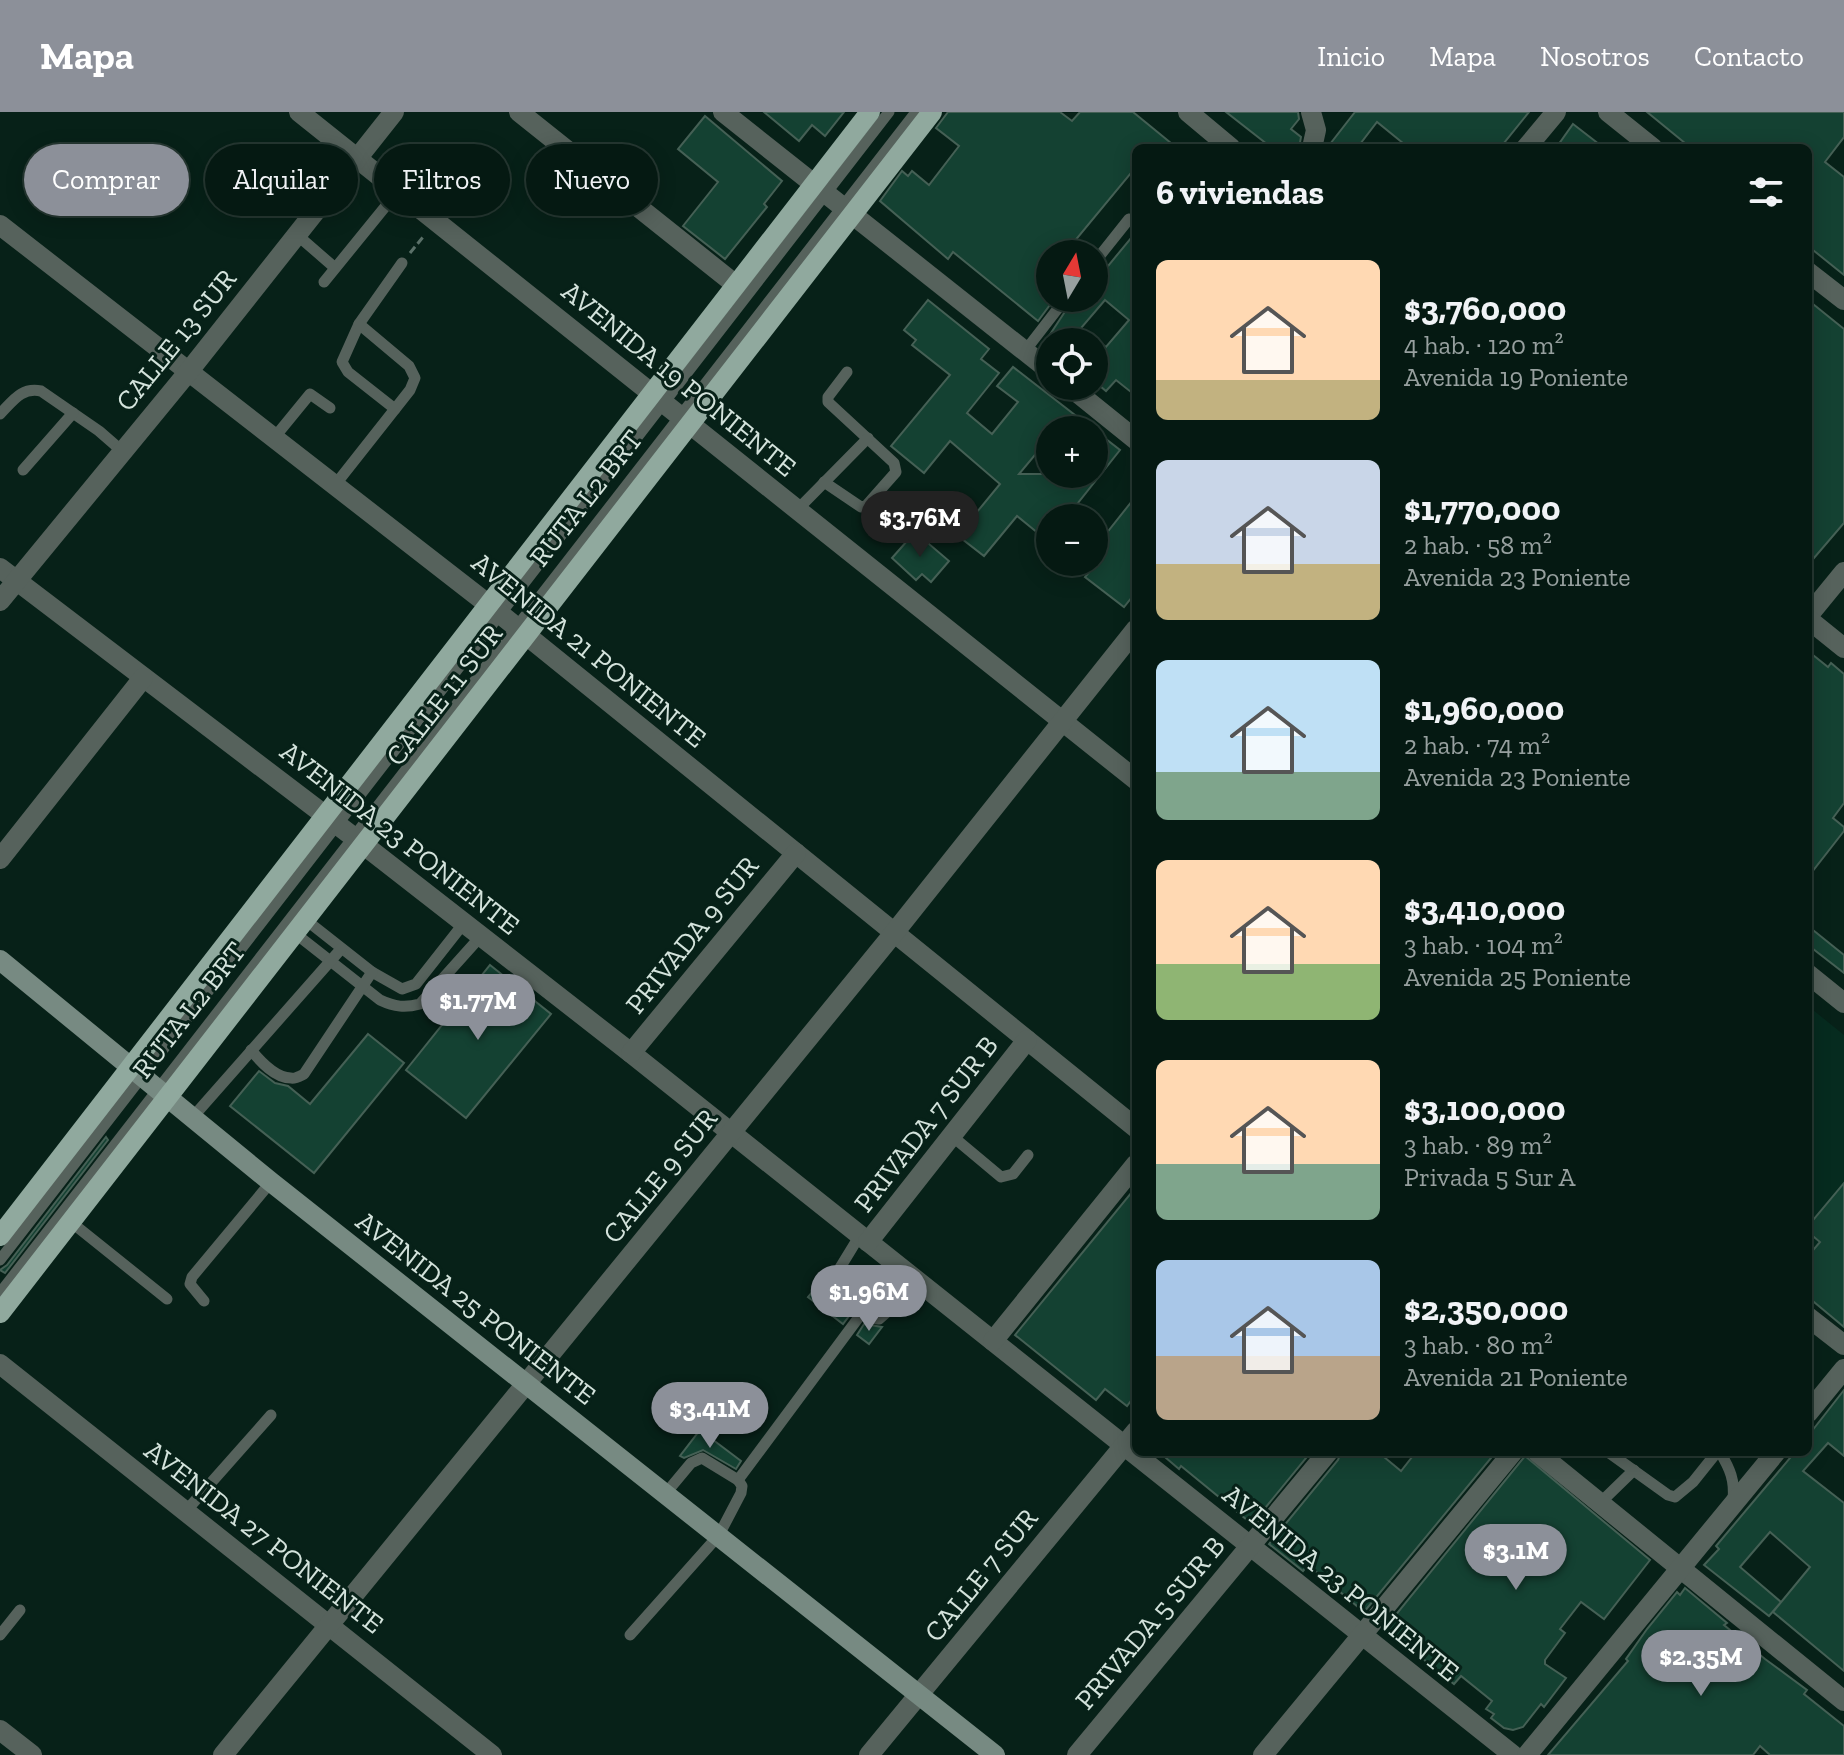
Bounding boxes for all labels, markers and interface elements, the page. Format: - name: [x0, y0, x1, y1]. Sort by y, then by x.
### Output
- text: Mapa: [40, 33, 134, 79]
- text: Inicio: [1317, 40, 1385, 73]
- text: Mapa: [1429, 40, 1496, 73]
- text: Nosotros: [1540, 40, 1650, 73]
- text: Contacto: [1694, 40, 1804, 73]
- chip: Comprar: [24, 144, 189, 216]
- chip: Alquilar: [205, 144, 358, 216]
- chip: Filtros: [374, 144, 510, 216]
- chip: Nuevo: [526, 144, 658, 216]
- icon: filters: [1744, 170, 1788, 214]
- text: 6 viviendas: [1156, 172, 1324, 213]
- north arrow: [1036, 240, 1108, 312]
- map controls: [1036, 240, 1108, 576]
- street label: CALLE 13 SUR: [109, 263, 243, 417]
- street label: AVENIDA 19 PONIENTE: [555, 274, 803, 484]
- text: $3,760,000: [1404, 288, 1566, 329]
- icon: home: [1220, 292, 1316, 388]
- button: locate: [1036, 328, 1108, 400]
- text: 4 hab. · 120 m²: [1404, 329, 1563, 361]
- text: Avenida 19 Poniente: [1404, 361, 1628, 393]
- button: +: [1036, 416, 1108, 488]
- street label: RUTA L2 BRT: [523, 423, 649, 573]
- text: $1,770,000: [1404, 488, 1561, 529]
- pin: $3.76M: [855, 491, 985, 559]
- icon: home: [1220, 492, 1316, 588]
- text: $3.76M: [879, 501, 961, 533]
- button: −: [1036, 504, 1108, 576]
- text: 2 hab. · 58 m²: [1404, 529, 1552, 561]
- street label: AVENIDA 21 PONIENTE: [465, 546, 713, 754]
- text: Avenida 23 Poniente: [1404, 561, 1630, 593]
- street label: CALLE 11 SUR: [379, 618, 509, 772]
- text: $1,960,000: [1404, 688, 1564, 729]
- icon: home: [1220, 692, 1316, 788]
- text: 2 hab. · 74 m²: [1404, 729, 1550, 761]
- street label: AVENIDA 23 PONIENTE: [274, 734, 526, 942]
- text: Avenida 23 Poniente: [1404, 761, 1630, 793]
- street label: PRIVADA 9 SUR: [619, 850, 765, 1020]
- text: $3,410,000: [1404, 888, 1565, 929]
- icon: home: [1220, 892, 1316, 988]
- text: 3 hab. · 104 m²: [1404, 929, 1563, 961]
- street label: RUTA L2 BRT: [126, 935, 252, 1085]
- text: Avenida 25 Poniente: [1404, 961, 1631, 993]
- pin: $1.77M: [413, 974, 543, 1042]
- text: $1.77M: [439, 984, 517, 1016]
- street label: PRIVADA 7 SUR B: [847, 1029, 1005, 1219]
- text: $3,100,000: [1404, 1088, 1566, 1129]
- icon: home: [1220, 1092, 1316, 1188]
- street label: CALLE 9 SUR: [596, 1102, 724, 1250]
- text: 3 hab. · 89 m²: [1404, 1129, 1552, 1161]
- text: Privada 5 Sur A: [1404, 1161, 1575, 1193]
- street label: AVENIDA 25 PONIENTE: [350, 1204, 602, 1412]
- pin: $1.96M: [804, 1265, 934, 1333]
- text: $1.96M: [829, 1275, 909, 1307]
- text: $2,350,000: [1404, 1288, 1568, 1329]
- icon: home: [1220, 1292, 1316, 1388]
- text: 3 hab. · 80 m²: [1404, 1329, 1553, 1361]
- text: Avenida 21 Poniente: [1404, 1361, 1628, 1393]
- pin: $3.41M: [645, 1382, 775, 1450]
- text: $3.41M: [669, 1392, 751, 1424]
- street label: AVENIDA 27 PONIENTE: [138, 1434, 390, 1640]
- street label: AVENIDA 23 PONIENTE: [1216, 1478, 1466, 1688]
- street label: CALLE 7 SUR: [917, 1502, 1045, 1648]
- pin: $3.1M: [1460, 1524, 1572, 1592]
- street label: PRIVADA 5 SUR B: [1068, 1530, 1232, 1716]
- text: $3.1M: [1483, 1534, 1549, 1566]
- pin: $2.35M: [1636, 1630, 1766, 1698]
- text: $2.35M: [1659, 1640, 1743, 1672]

